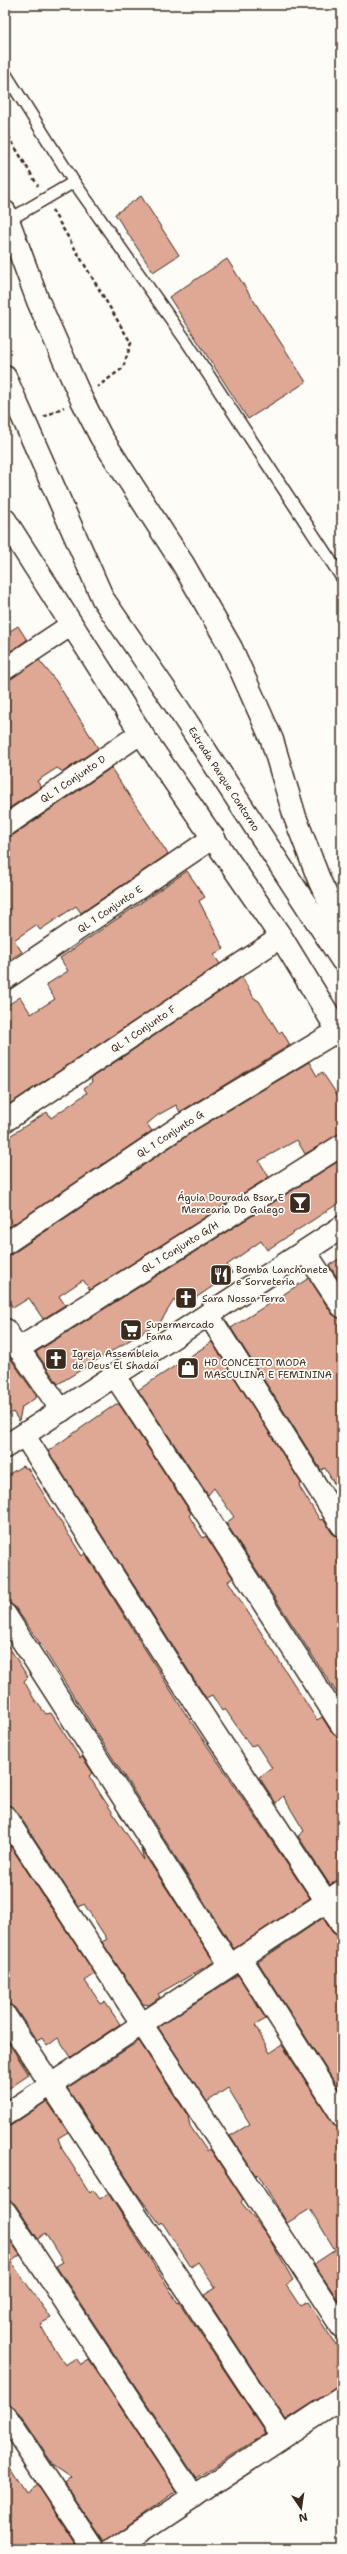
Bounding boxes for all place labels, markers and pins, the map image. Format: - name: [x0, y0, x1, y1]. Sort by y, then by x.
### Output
- bar icon: Águia Dourada Bsar E Mercearia Do Galego: [287, 1190, 313, 1216]
- place label: Águia Dourada Bsar E Mercearia Do Galego: [177, 1191, 284, 1216]
- restaurant icon: Bomba Lanchonete e Sorveteria: [208, 1262, 234, 1288]
- place label: Bomba Lanchonete e Sorveteria: [236, 1263, 328, 1288]
- church icon: Sara Nossa Terra: [173, 1285, 199, 1311]
- place label: Sara Nossa Terra: [202, 1292, 286, 1305]
- supermarket icon: Supermercado Fama: [118, 1317, 144, 1343]
- place label: Supermercado Fama: [146, 1318, 214, 1343]
- church icon: Igreja Assembleia de Deus El Shadai: [43, 1346, 69, 1372]
- place label: Igreja Assembleia de Deus El Shadai: [72, 1347, 160, 1372]
- shop icon: HD CONCEITO MODA MASCULINA E FEMININA: [175, 1355, 201, 1381]
- place label: HD CONCEITO MODA MASCULINA E FEMININA: [204, 1356, 332, 1381]

